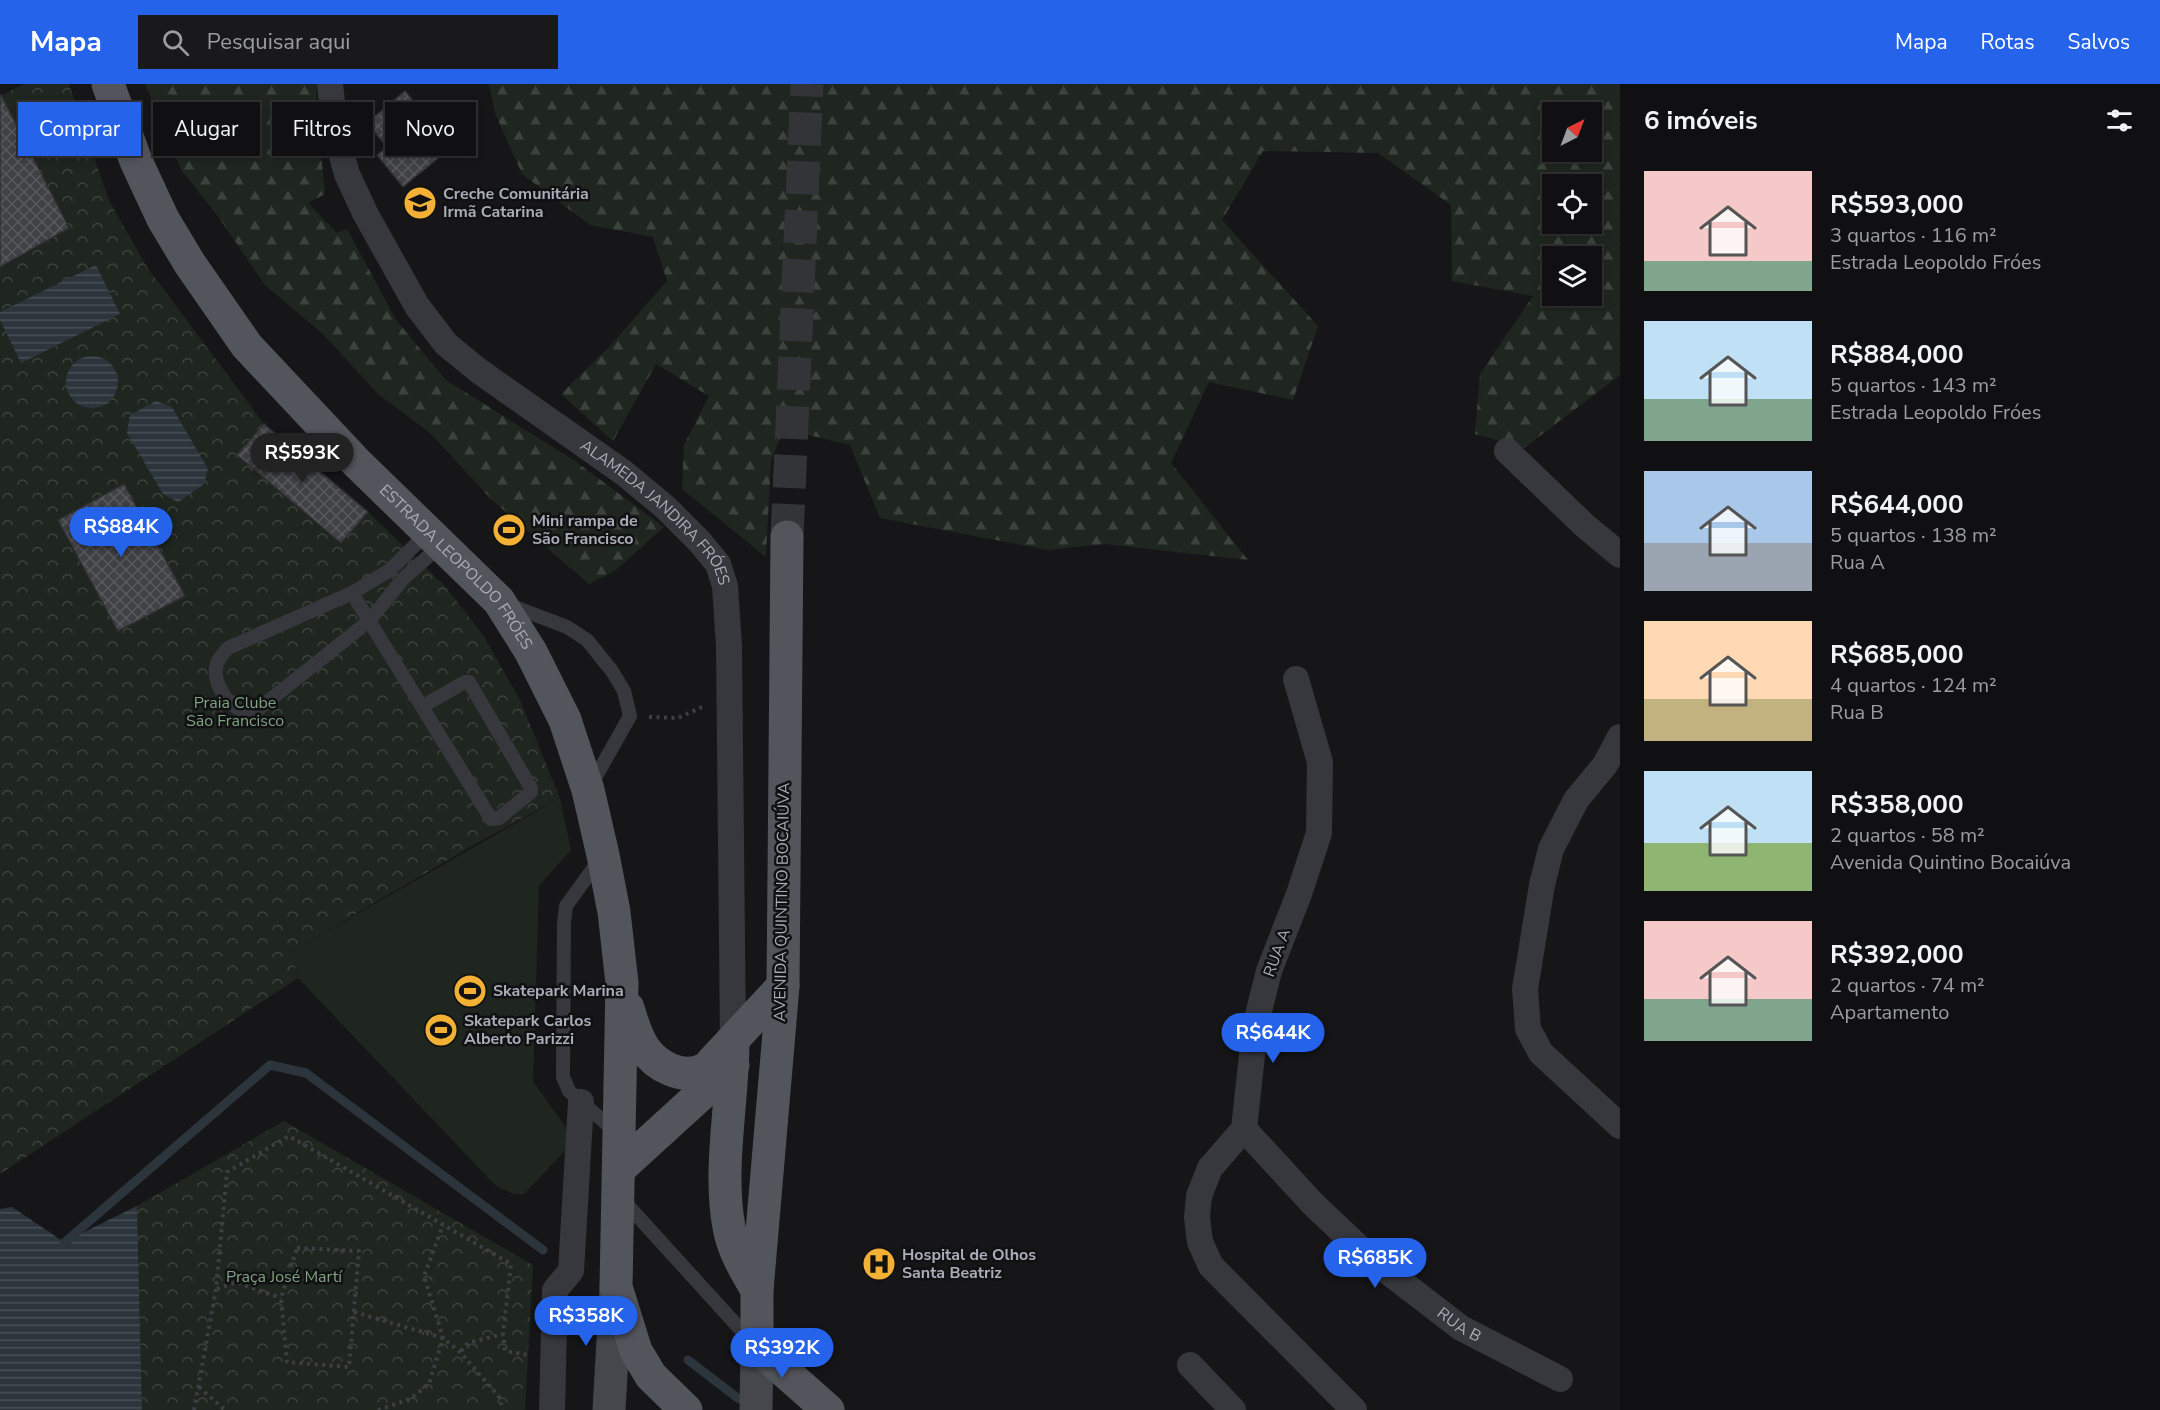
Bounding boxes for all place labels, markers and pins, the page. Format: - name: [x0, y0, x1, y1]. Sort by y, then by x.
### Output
- place label: Creche Comunitária Irmã Catarina: [443, 183, 589, 223]
- school or university icon: Creche Comunitária Irmã Catarina: [402, 185, 438, 221]
- pin: R$593K: [253, 433, 351, 484]
- pin: R$884K: [72, 507, 170, 558]
- place label: Mini rampa de São Francisco: [532, 510, 638, 550]
- sports icon: Mini rampa de São Francisco: [491, 512, 527, 548]
- sports icon: Skatepark Marina: [452, 973, 488, 1009]
- place label: Skatepark Marina: [493, 980, 624, 1002]
- place label: Skatepark Carlos Alberto Parizzi: [464, 1010, 591, 1050]
- sports icon: Skatepark Carlos Alberto Parizzi: [423, 1012, 459, 1048]
- pin: R$644K: [1224, 1013, 1322, 1064]
- pin: R$685K: [1326, 1238, 1424, 1289]
- place label: Hospital de Olhos Santa Beatriz: [902, 1244, 1036, 1284]
- hospital icon: Hospital de Olhos Santa Beatriz: [861, 1246, 897, 1282]
- pin: R$358K: [537, 1296, 635, 1347]
- pin: R$392K: [733, 1328, 831, 1379]

